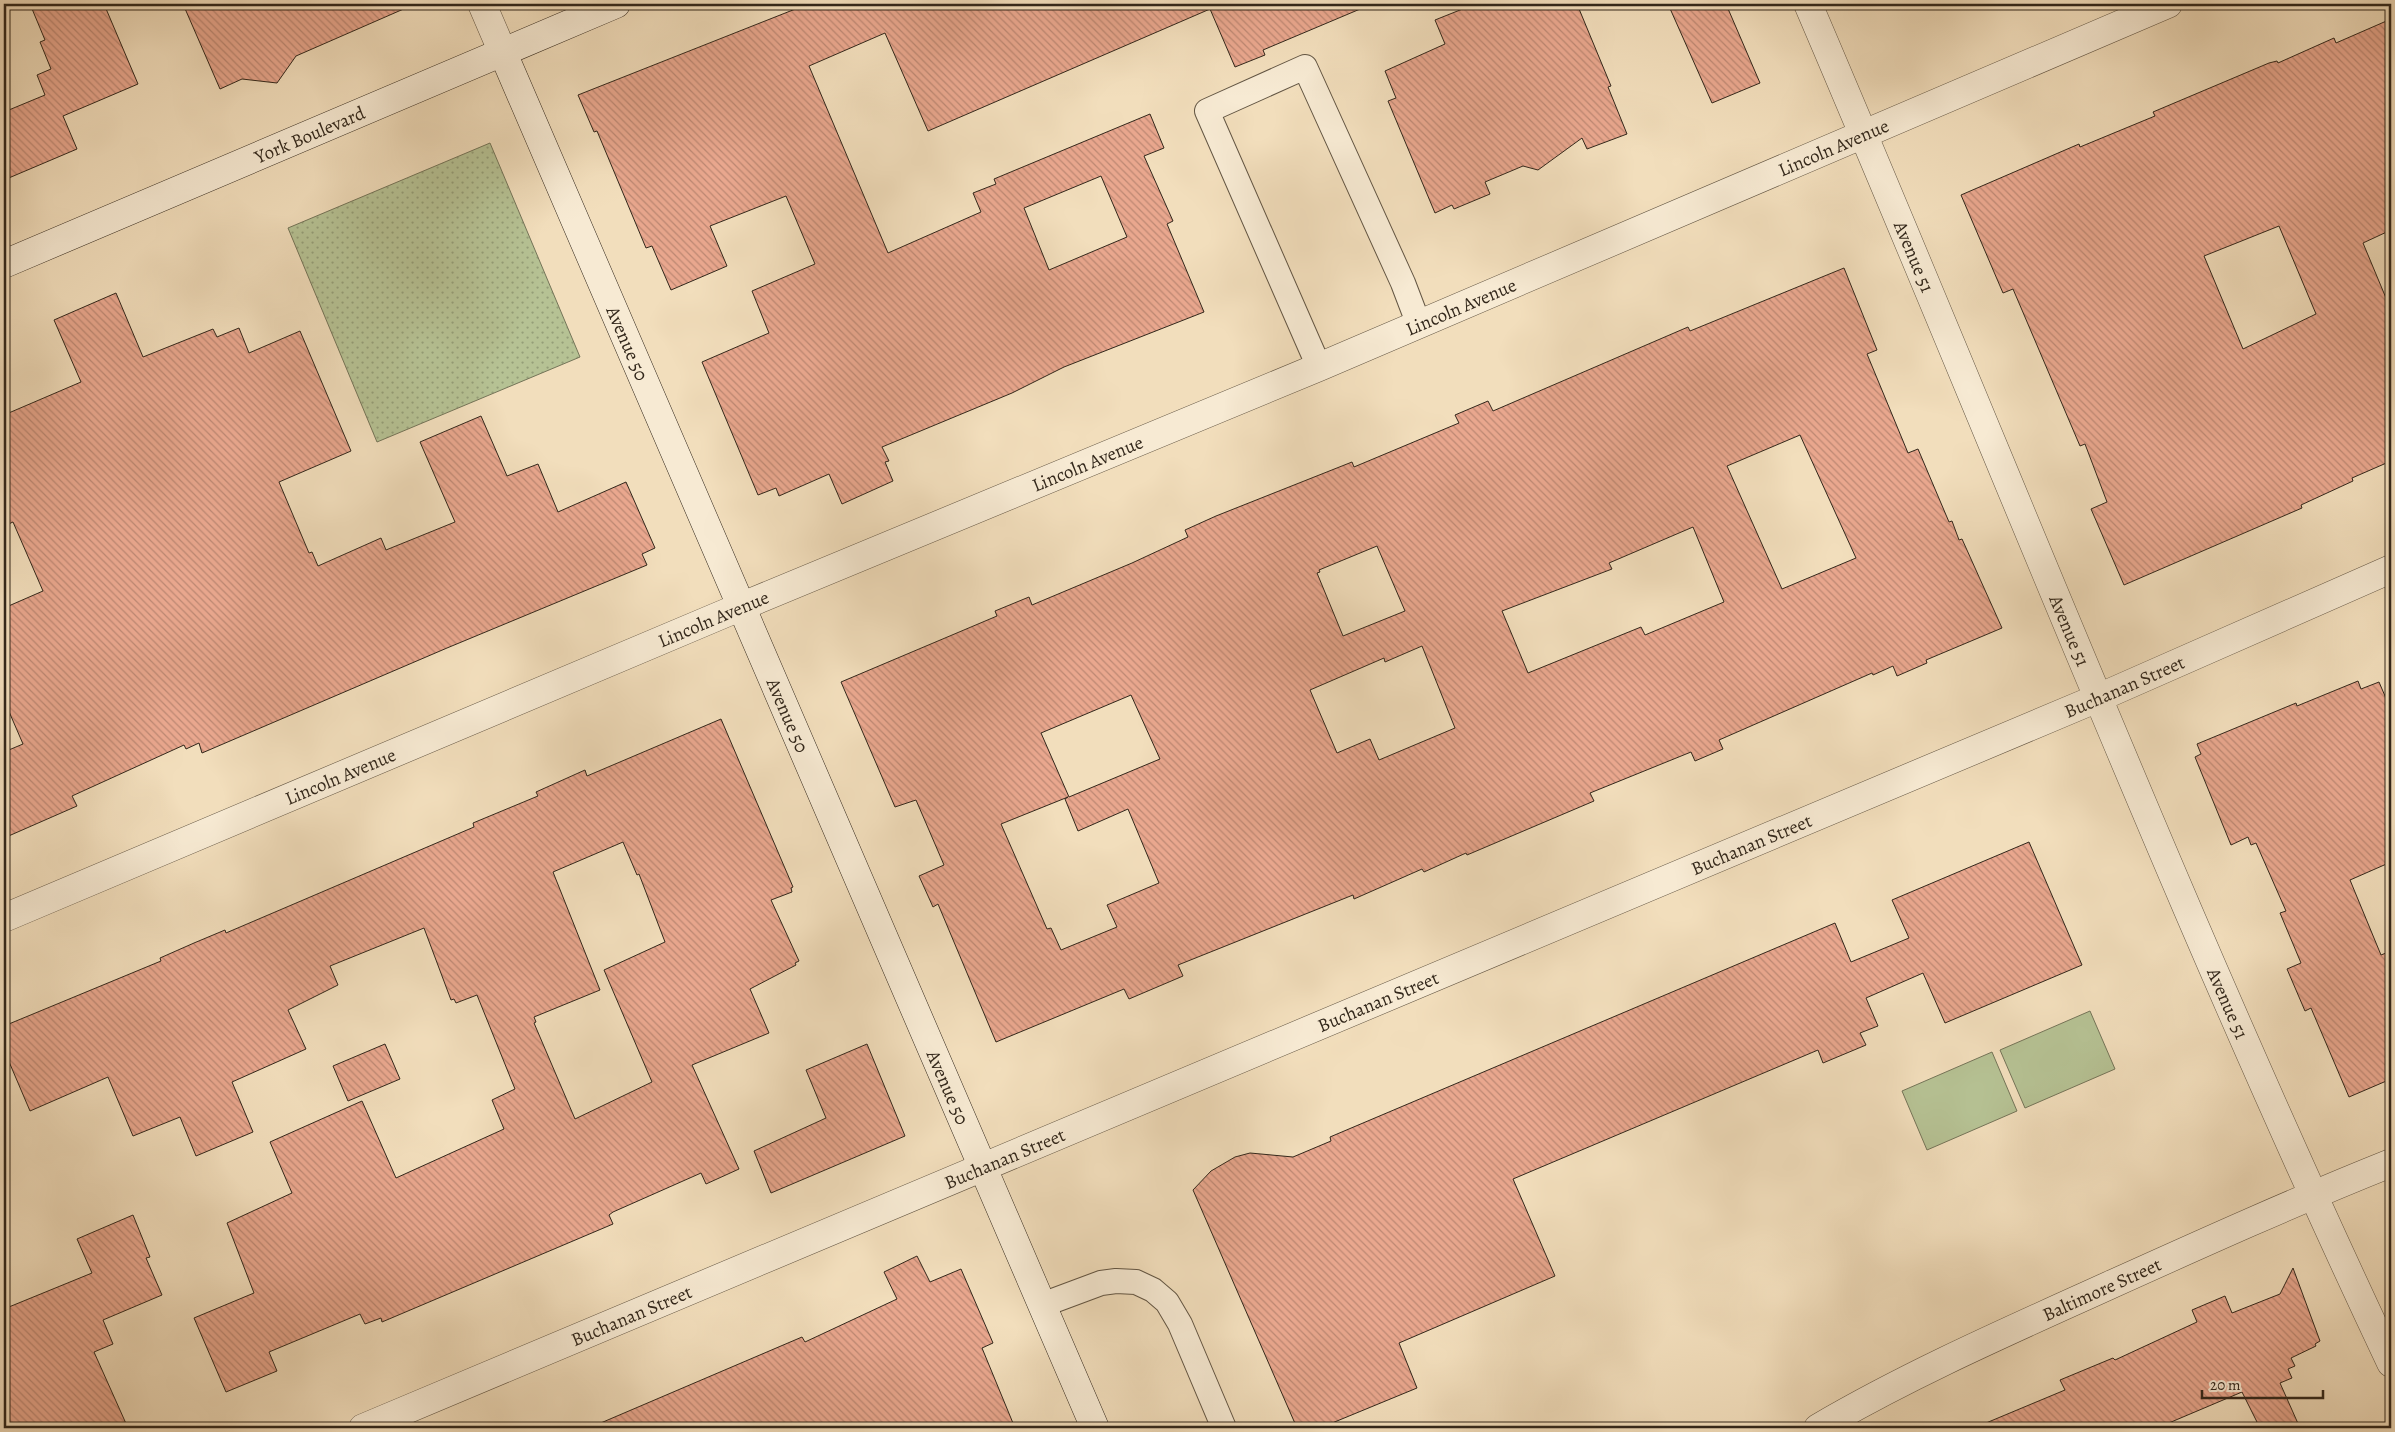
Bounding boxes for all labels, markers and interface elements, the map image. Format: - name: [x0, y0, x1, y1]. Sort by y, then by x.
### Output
- street label: York Boulevard: [250, 100, 370, 170]
- street label: Lincoln Avenue: [1774, 113, 1893, 183]
- street label: Avenue 51: [1887, 216, 1940, 297]
- street label: Lincoln Avenue: [1402, 272, 1521, 342]
- street label: Avenue 50: [599, 301, 655, 385]
- street label: Lincoln Avenue: [1028, 429, 1147, 499]
- street label: Lincoln Avenue: [654, 584, 773, 654]
- street label: Avenue 51: [2042, 590, 2096, 671]
- street label: Buchanan Street: [2060, 649, 2189, 725]
- street label: Avenue 50: [759, 673, 815, 757]
- street label: Lincoln Avenue: [281, 742, 400, 812]
- street label: Buchanan Street: [1687, 808, 1816, 882]
- street label: Avenue 51: [2200, 963, 2254, 1044]
- street label: Buchanan Street: [1314, 965, 1443, 1039]
- street label: Avenue 50: [919, 1045, 975, 1129]
- street label: Buchanan Street: [940, 1122, 1069, 1196]
- street label: Baltimore Street: [2038, 1252, 2166, 1328]
- street label: Buchanan Street: [567, 1279, 696, 1353]
- scale bar: [2202, 1367, 2324, 1399]
- text: 20 m: [2210, 1375, 2241, 1395]

